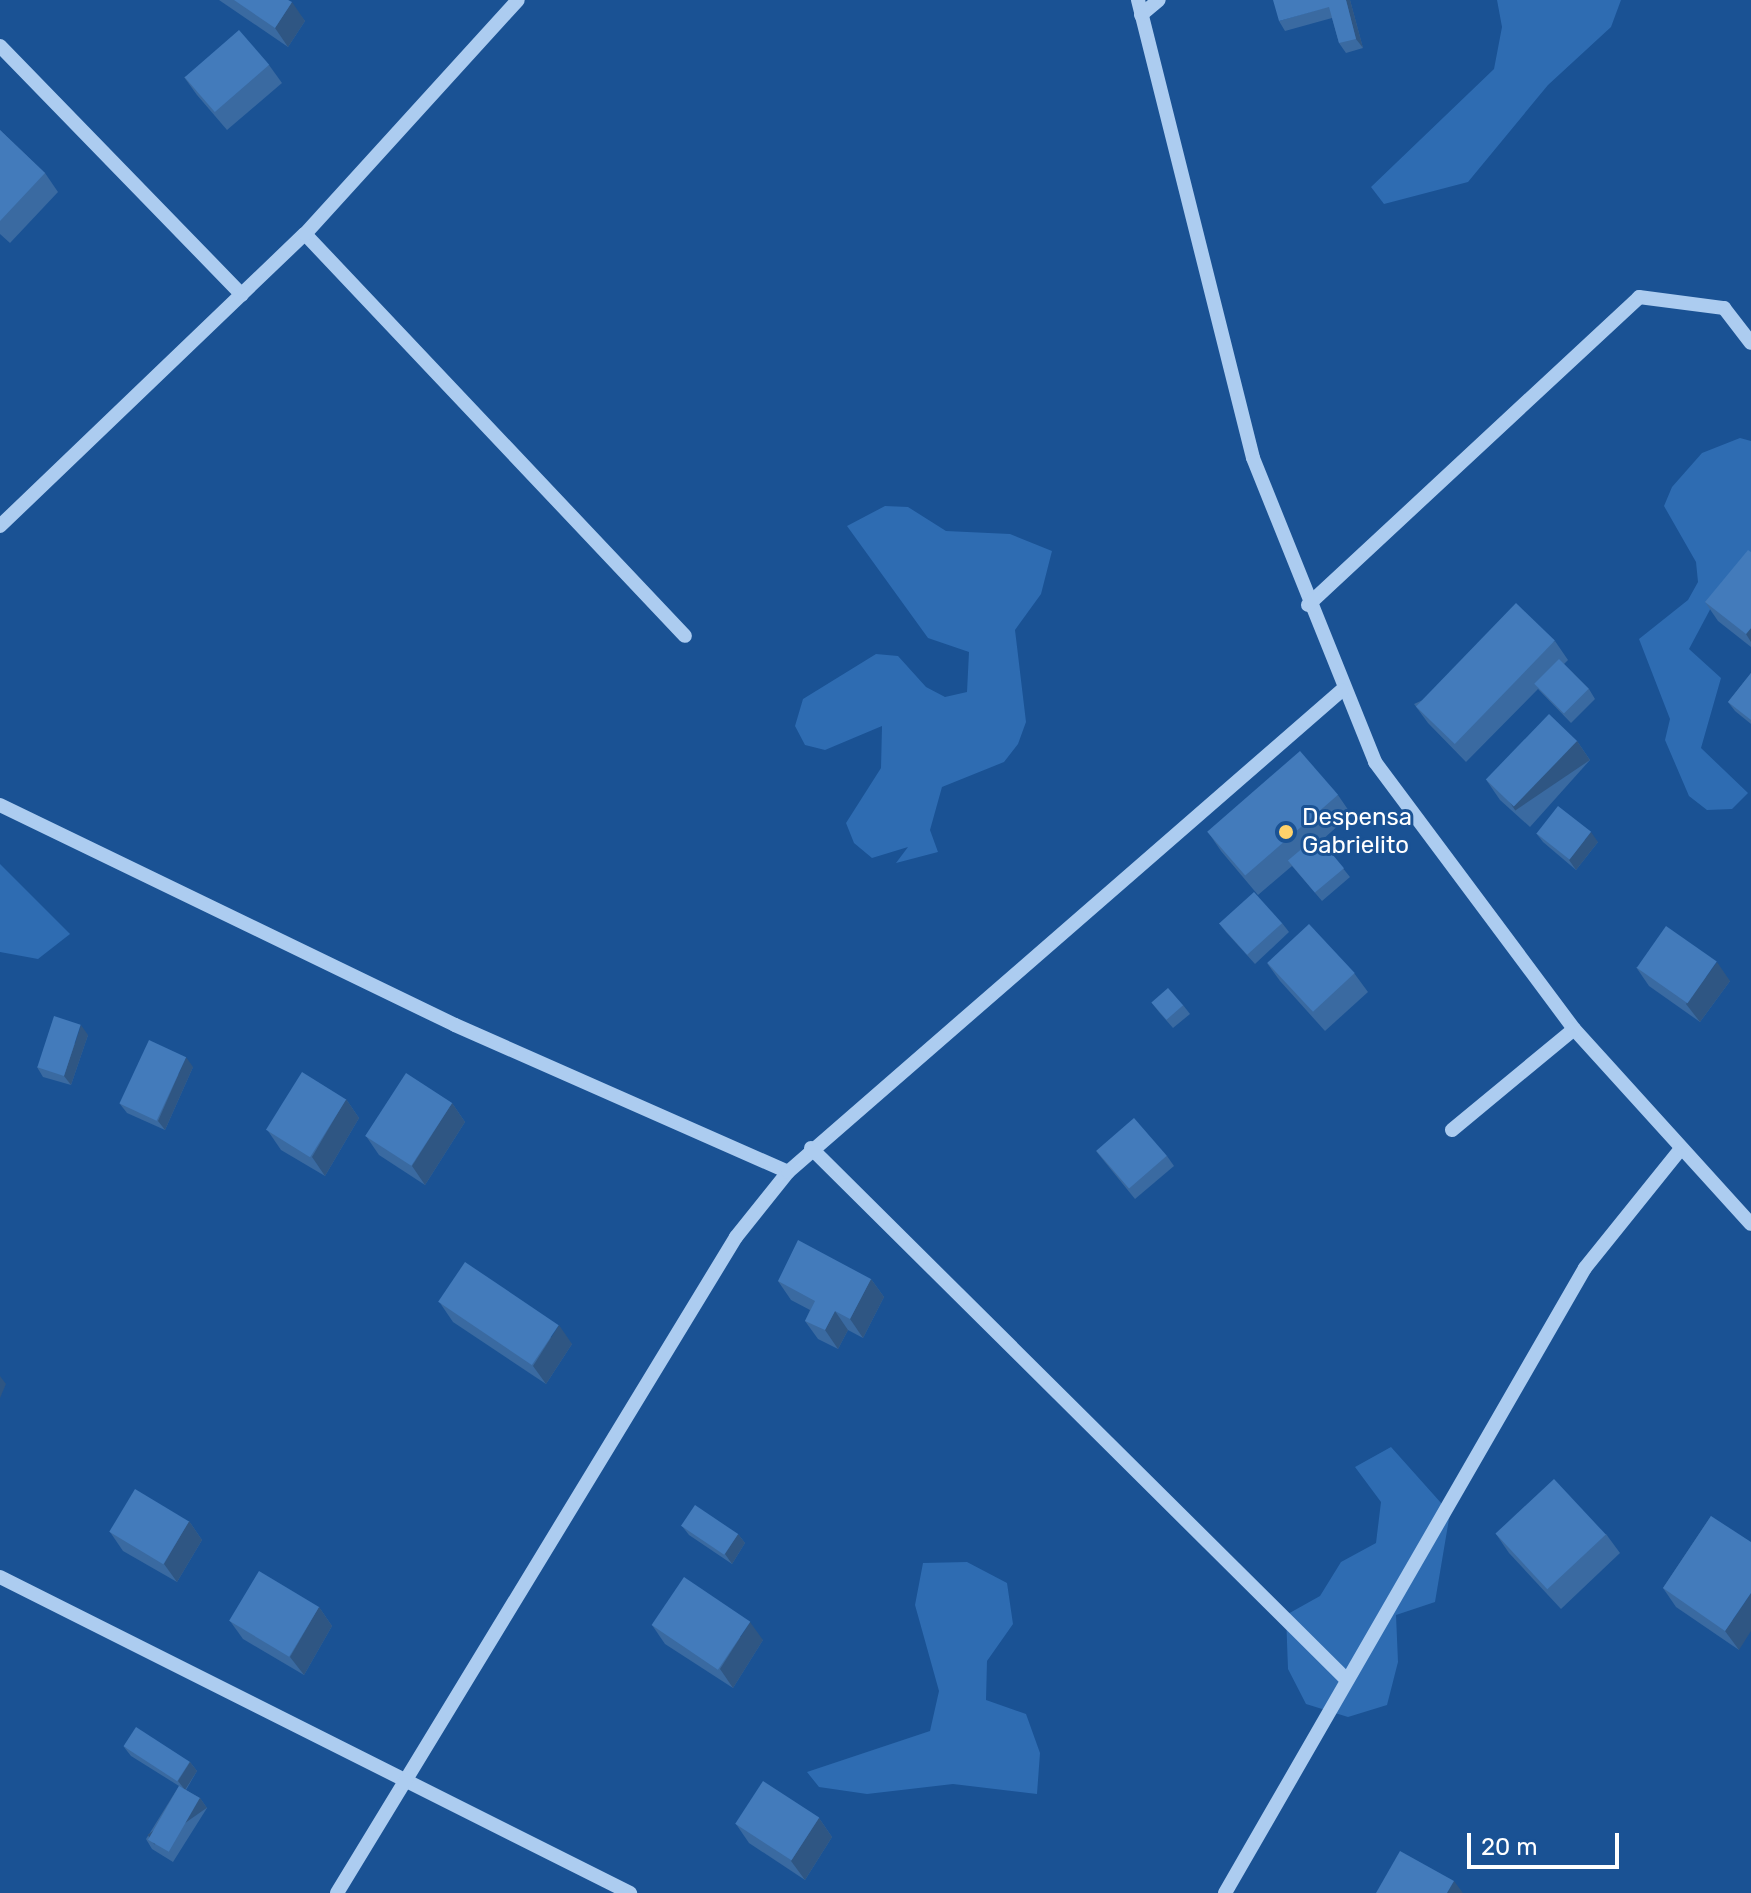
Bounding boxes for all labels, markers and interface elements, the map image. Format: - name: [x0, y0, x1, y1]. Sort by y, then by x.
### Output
- place label: Despensa Gabrielito: [1302, 804, 1412, 860]
- marker: Despensa Gabrielito: [1277, 823, 1295, 841]
- scale bar: [1471, 1817, 1623, 1867]
- text: 20 m: [1481, 1833, 1538, 1861]

